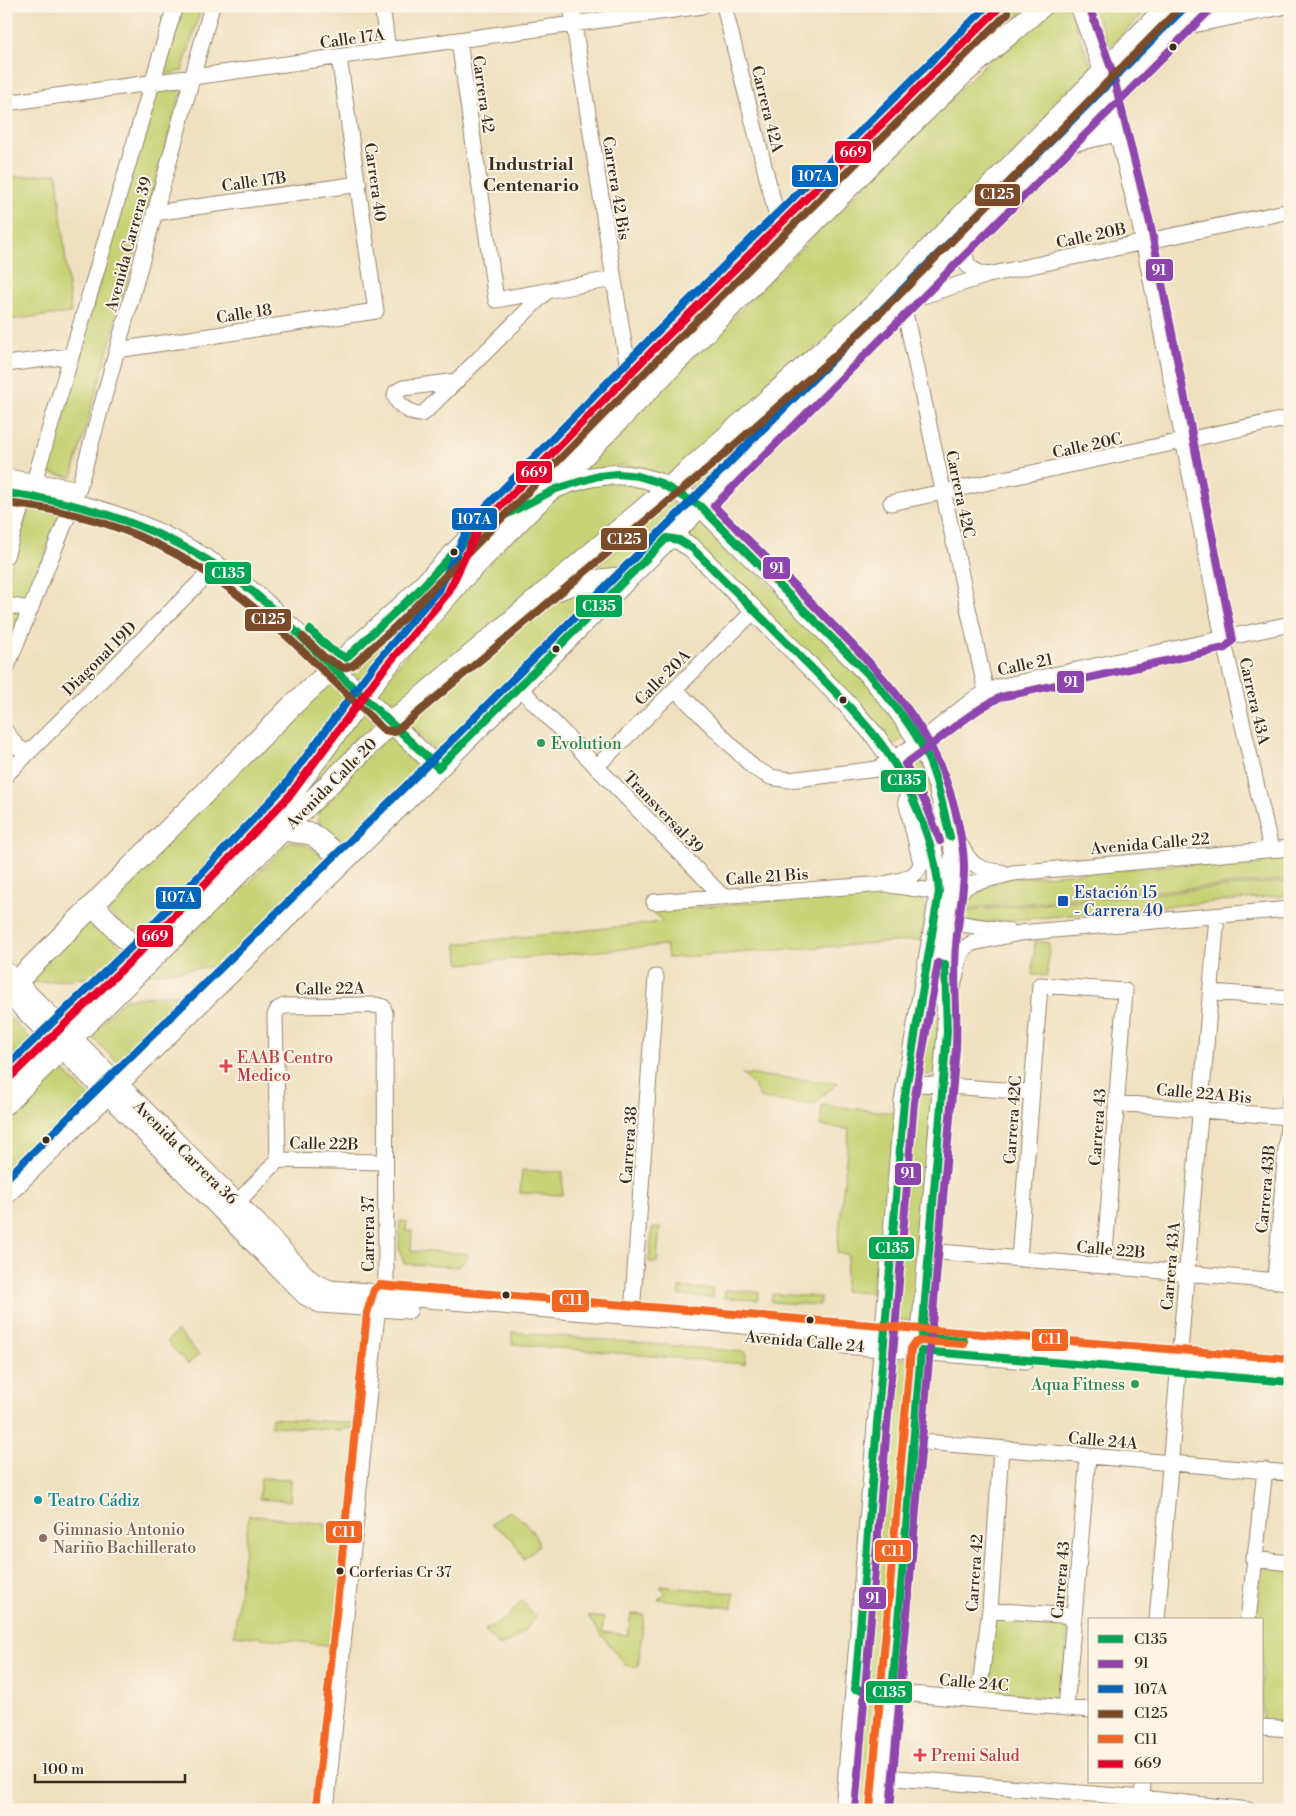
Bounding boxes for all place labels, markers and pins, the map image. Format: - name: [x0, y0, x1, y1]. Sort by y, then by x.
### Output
- unlabelled marker: [1168, 42, 1178, 52]
- unlabelled marker: [449, 547, 459, 557]
- unlabelled marker: [551, 644, 561, 654]
- unlabelled marker: [838, 695, 848, 705]
- place label: Evolution: [551, 734, 622, 754]
- marker: Evolution: [535, 737, 547, 749]
- place label: Estación 15 - Carrera 40: [1074, 883, 1163, 921]
- marker: Estación 15 - Carrera 40: [1056, 894, 1070, 908]
- place label: EAAB Centro Medico: [237, 1048, 333, 1086]
- marker: EAAB Centro Medico: [219, 1059, 233, 1073]
- unlabelled marker: [41, 1135, 51, 1145]
- unlabelled marker: [501, 1290, 511, 1300]
- unlabelled marker: [805, 1315, 815, 1325]
- place label: Aqua Fitness: [1030, 1375, 1125, 1395]
- marker: Aqua Fitness: [1129, 1378, 1141, 1390]
- place label: Teatro Cádiz: [48, 1491, 140, 1511]
- marker: Teatro Cádiz: [32, 1494, 44, 1506]
- place label: Gimnasio Antonio Nariño Bachillerato: [53, 1520, 196, 1558]
- marker: Gimnasio Antonio Nariño Bachillerato: [37, 1532, 49, 1544]
- place label: Corferias Cr 37: [349, 1563, 452, 1582]
- marker: Corferias Cr 37: [335, 1566, 345, 1576]
- place label: Premi Salud: [931, 1746, 1020, 1766]
- marker: Premi Salud: [913, 1748, 927, 1762]

